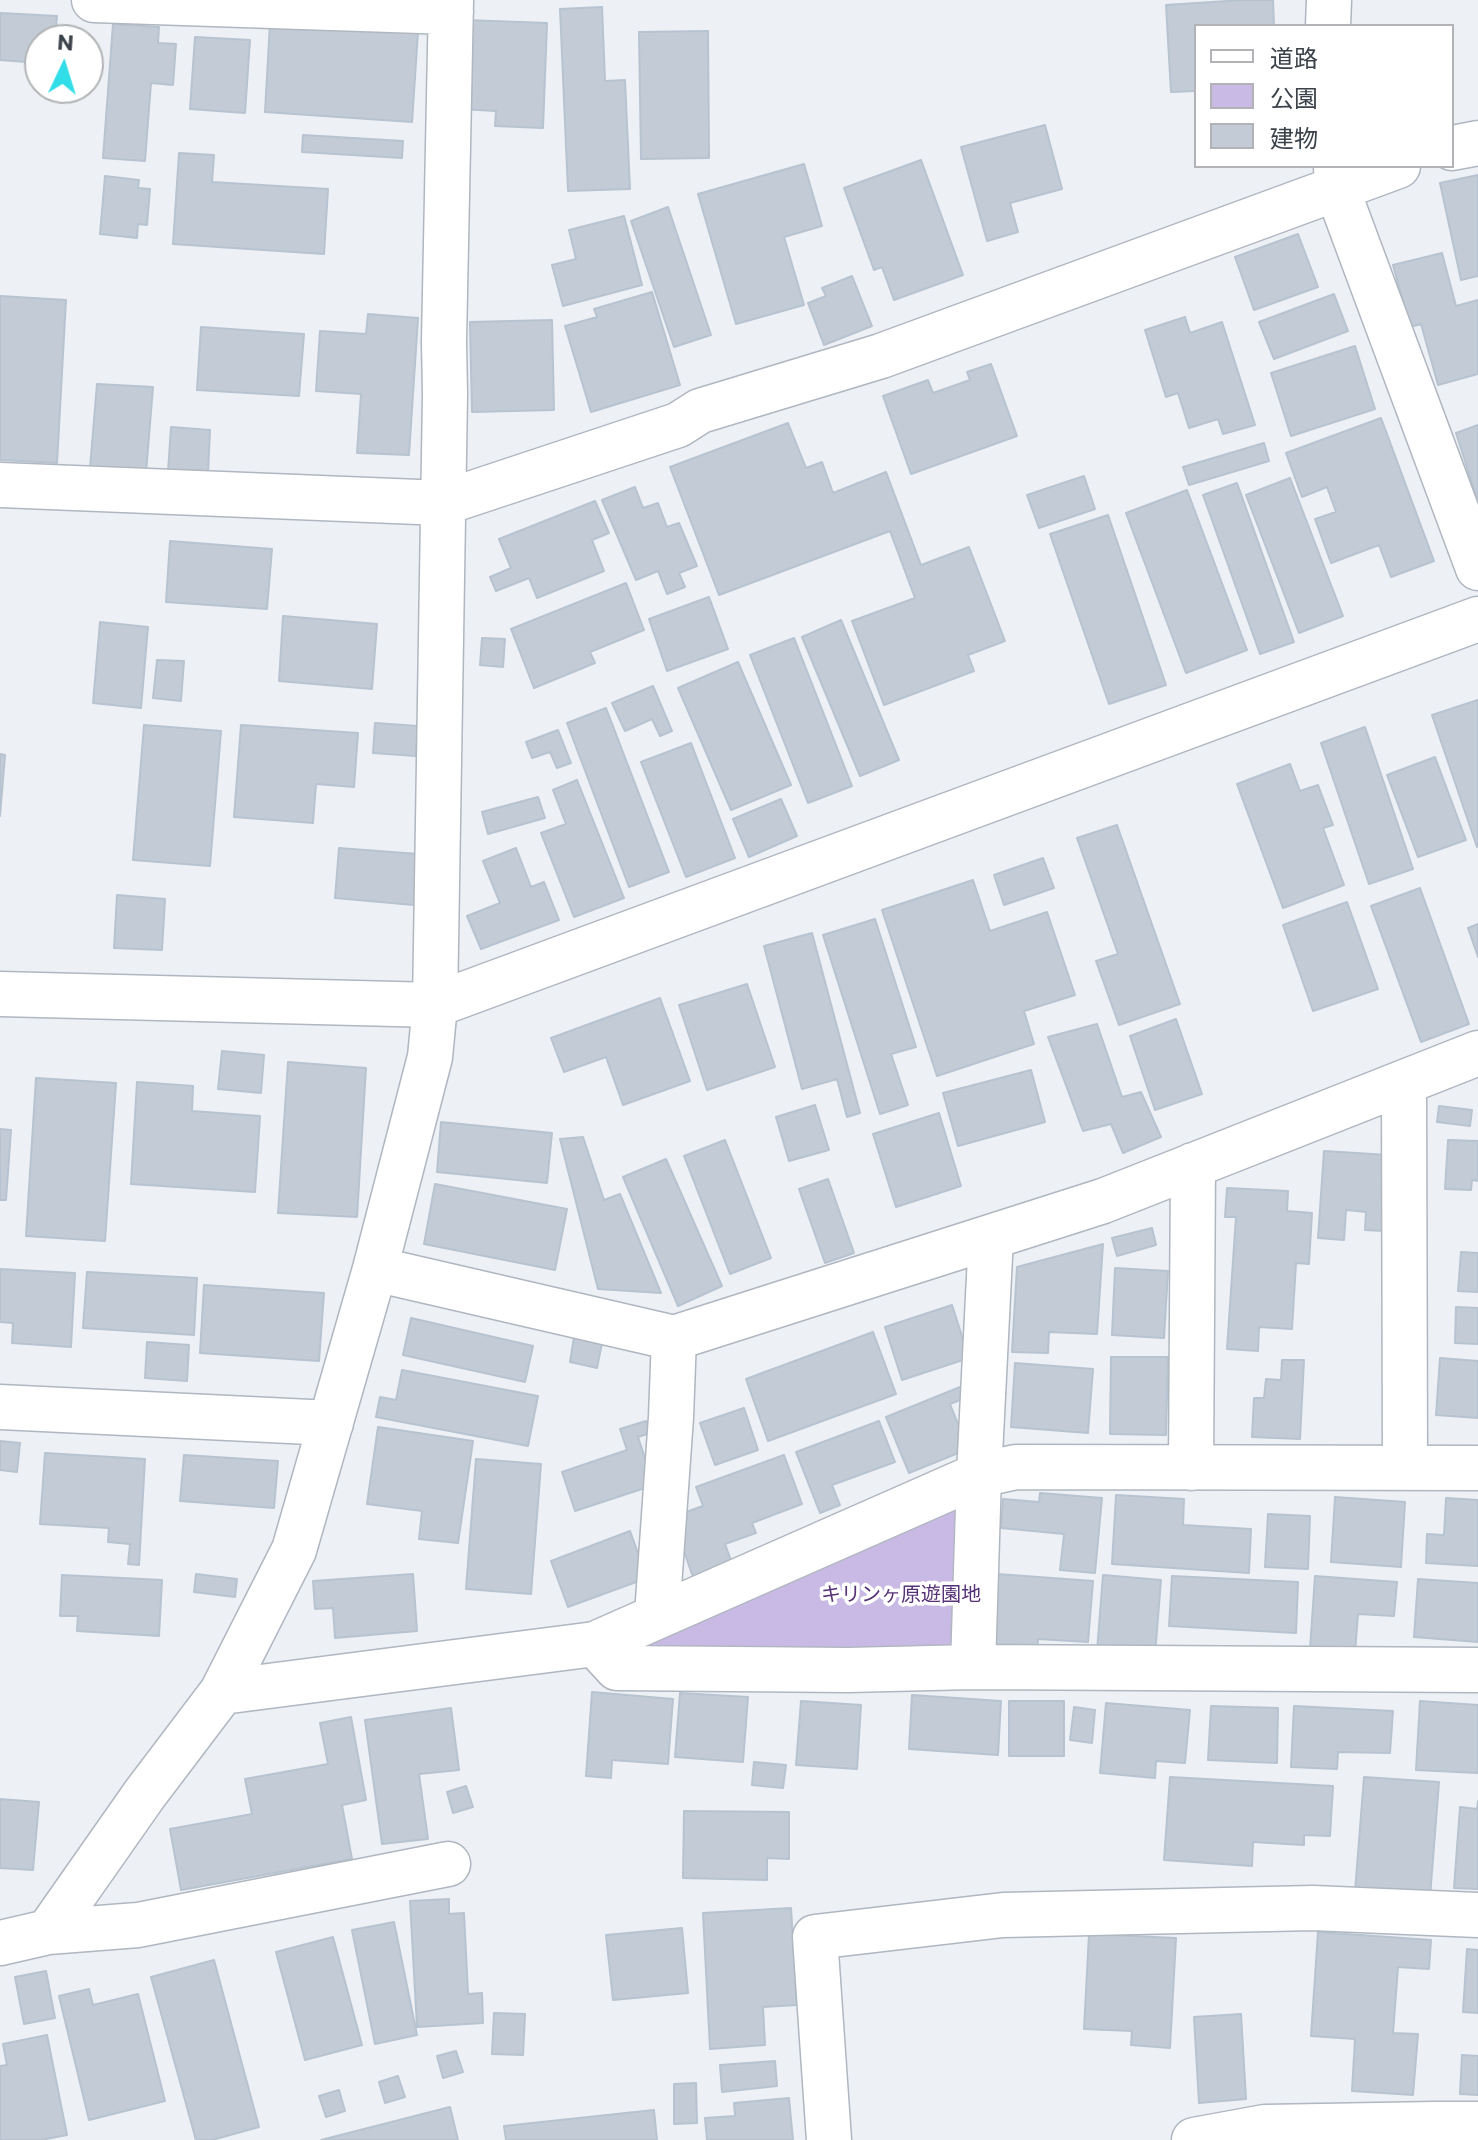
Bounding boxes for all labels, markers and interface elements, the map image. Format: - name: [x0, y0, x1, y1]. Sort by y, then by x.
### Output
- north arrow: [24, 24, 104, 104]
- legend: [1194, 24, 1454, 168]
- text: N: [56, 28, 75, 56]
- text: 道路: [1270, 43, 1318, 72]
- text: 公園: [1270, 83, 1318, 112]
- text: 建物: [1270, 123, 1318, 152]
- park label: キリンヶ原遊園地: [821, 1582, 981, 1606]

